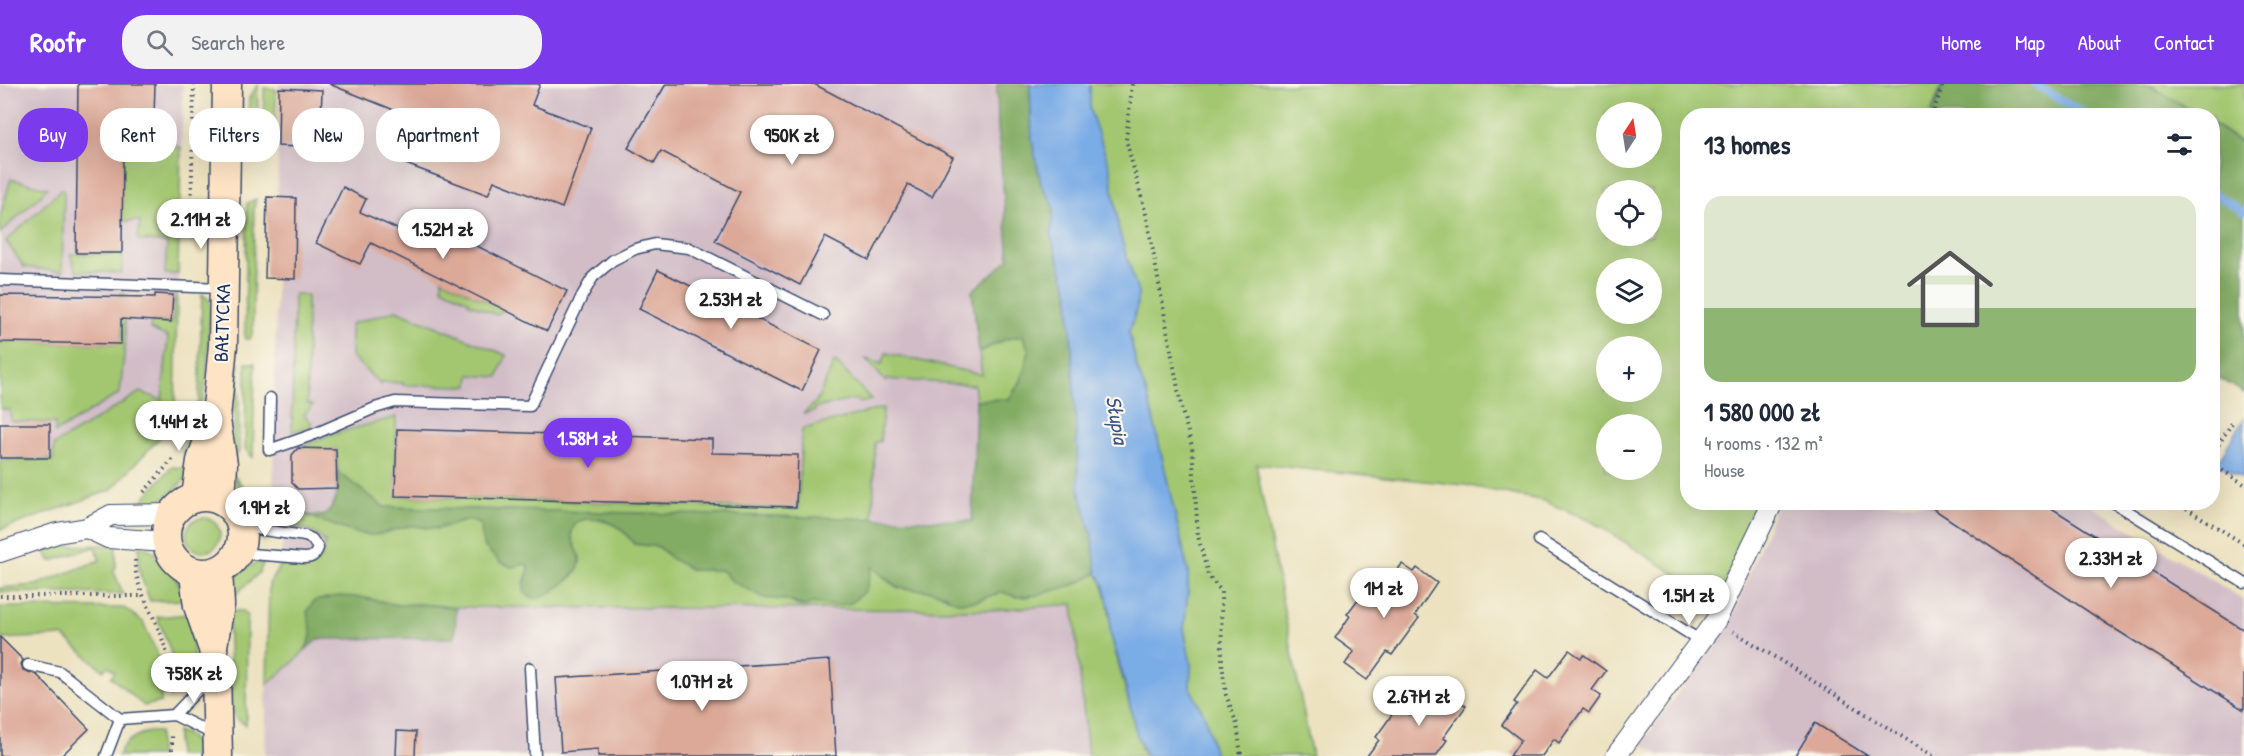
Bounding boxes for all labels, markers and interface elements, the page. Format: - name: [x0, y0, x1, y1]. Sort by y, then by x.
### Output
- search box: [122, 15, 542, 69]
- text: Roofr: [30, 23, 86, 61]
- icon: search: [143, 26, 176, 59]
- text: Search here: [191, 27, 285, 57]
- text: Home: [1941, 28, 1982, 57]
- text: Map: [2015, 28, 2045, 57]
- text: About: [2078, 28, 2121, 57]
- text: Contact: [2154, 28, 2214, 57]
- north arrow: [1596, 102, 1662, 168]
- map controls: [1596, 102, 1662, 480]
- chip: Buy: [18, 108, 88, 162]
- chip: Rent: [100, 108, 177, 162]
- chip: Filters: [189, 108, 280, 162]
- chip: New: [292, 108, 364, 162]
- chip: Apartment: [376, 108, 500, 162]
- pin: 950K zł: [737, 115, 847, 166]
- text: 950K zł: [764, 121, 820, 148]
- text: 13 homes: [1704, 127, 1791, 162]
- icon: filters: [2163, 128, 2196, 161]
- button: locate: [1596, 180, 1662, 246]
- pin: 2.11M zł: [139, 199, 263, 250]
- text: 2.11M zł: [171, 205, 231, 232]
- pin: 1.52M zł: [381, 209, 505, 260]
- text: 1.52M zł: [412, 215, 474, 242]
- icon: home: [1896, 235, 2004, 343]
- button: layers: [1596, 258, 1662, 324]
- pin: 2.53M zł: [669, 279, 793, 330]
- street label: BAŁTYCKA: [207, 283, 236, 363]
- text: 2.53M zł: [699, 285, 763, 312]
- button: +: [1596, 336, 1662, 402]
- water label: Słupia: [1099, 394, 1136, 449]
- text: 1 580 000 zł: [1704, 394, 1821, 429]
- pin: 1.44M zł: [117, 401, 241, 452]
- text: 1.44M zł: [149, 407, 209, 434]
- button: −: [1596, 414, 1662, 480]
- pin: 1.58M zł: [526, 418, 650, 469]
- text: 1.58M zł: [557, 424, 619, 451]
- text: 4 rooms · 132 m²: [1704, 429, 1823, 456]
- text: House: [1704, 456, 1745, 483]
- pin: 1.9M zł: [210, 487, 320, 538]
- text: 1.9M zł: [239, 493, 291, 520]
- pin: 2.33M zł: [2049, 538, 2173, 589]
- text: 2.33M zł: [2079, 544, 2143, 571]
- pin: 1M zł: [1342, 568, 1426, 619]
- text: 1M zł: [1364, 574, 1404, 601]
- pin: 1.5M zł: [1634, 575, 1744, 626]
- text: 1.5M zł: [1663, 581, 1715, 608]
- pin: 758K zł: [139, 653, 249, 704]
- text: 758K zł: [165, 659, 223, 686]
- pin: 1.07M zł: [640, 661, 764, 712]
- text: 1.07M zł: [670, 667, 734, 694]
- pin: 2.67M zł: [1357, 676, 1481, 727]
- text: 2.67M zł: [1387, 682, 1451, 709]

